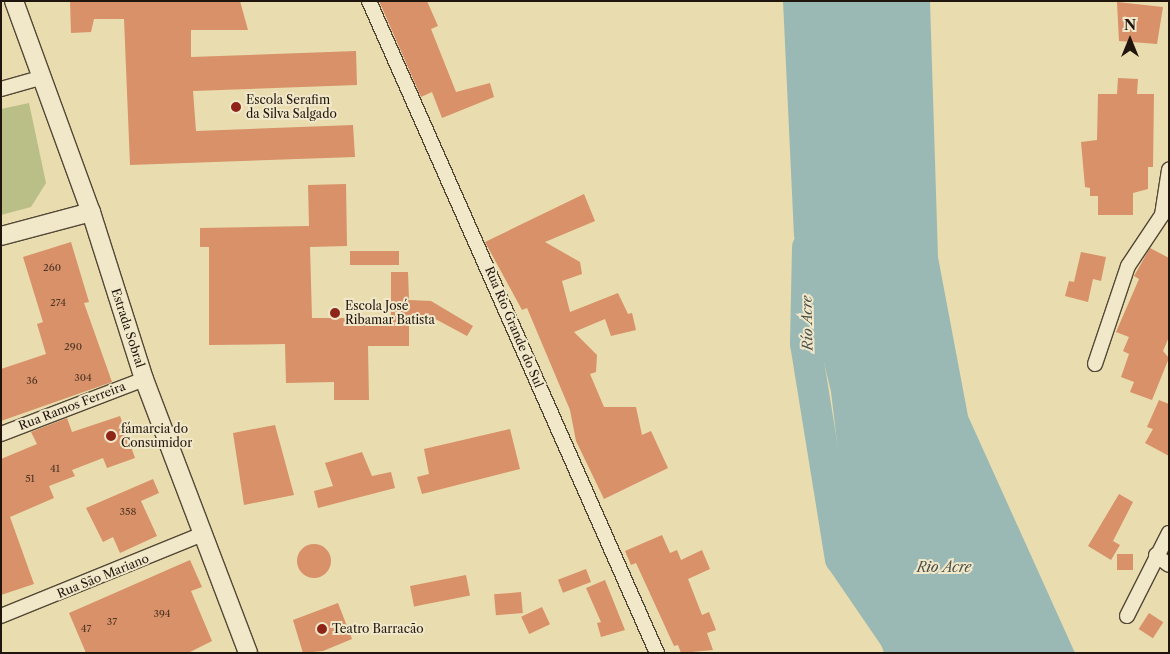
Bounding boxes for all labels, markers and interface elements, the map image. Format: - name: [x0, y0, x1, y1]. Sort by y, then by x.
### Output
- north arrow: [1105, 15, 1155, 65]
- text: N: [1124, 16, 1136, 34]
- place label: Escola Serafim da Silva Salgado: [246, 93, 337, 121]
- marker: Escola Serafim da Silva Salgado: [230, 101, 242, 113]
- house number: 260: [43, 262, 61, 274]
- street label: Rua Rio Grande do Sul: [482, 264, 546, 390]
- street label: Estrada Sobral: [108, 287, 148, 369]
- water label: Río Acre: [798, 295, 816, 351]
- house number: 274: [50, 297, 66, 309]
- place label: Escola José Ribamar Batista: [345, 299, 435, 327]
- marker: Escola José Ribamar Batista: [329, 307, 341, 319]
- house number: 290: [64, 341, 82, 353]
- house number: 304: [74, 372, 92, 384]
- house number: 36: [26, 375, 38, 387]
- street label: Rua Ramos Ferreira: [16, 379, 128, 433]
- place label: fámarcia do Consumidor: [121, 422, 192, 450]
- marker: fámarcia do Consumidor: [105, 430, 117, 442]
- house number: 41: [50, 463, 60, 475]
- house number: 51: [25, 473, 35, 485]
- house number: 358: [120, 506, 136, 518]
- street label: Rua São Mariano: [55, 551, 151, 601]
- water label: Rio Acre: [917, 559, 971, 575]
- house number: 394: [153, 608, 171, 620]
- house number: 37: [107, 616, 117, 628]
- place label: Teatro Barracão: [332, 622, 424, 636]
- house number: 47: [81, 623, 91, 635]
- marker: Teatro Barracão: [316, 623, 328, 635]

